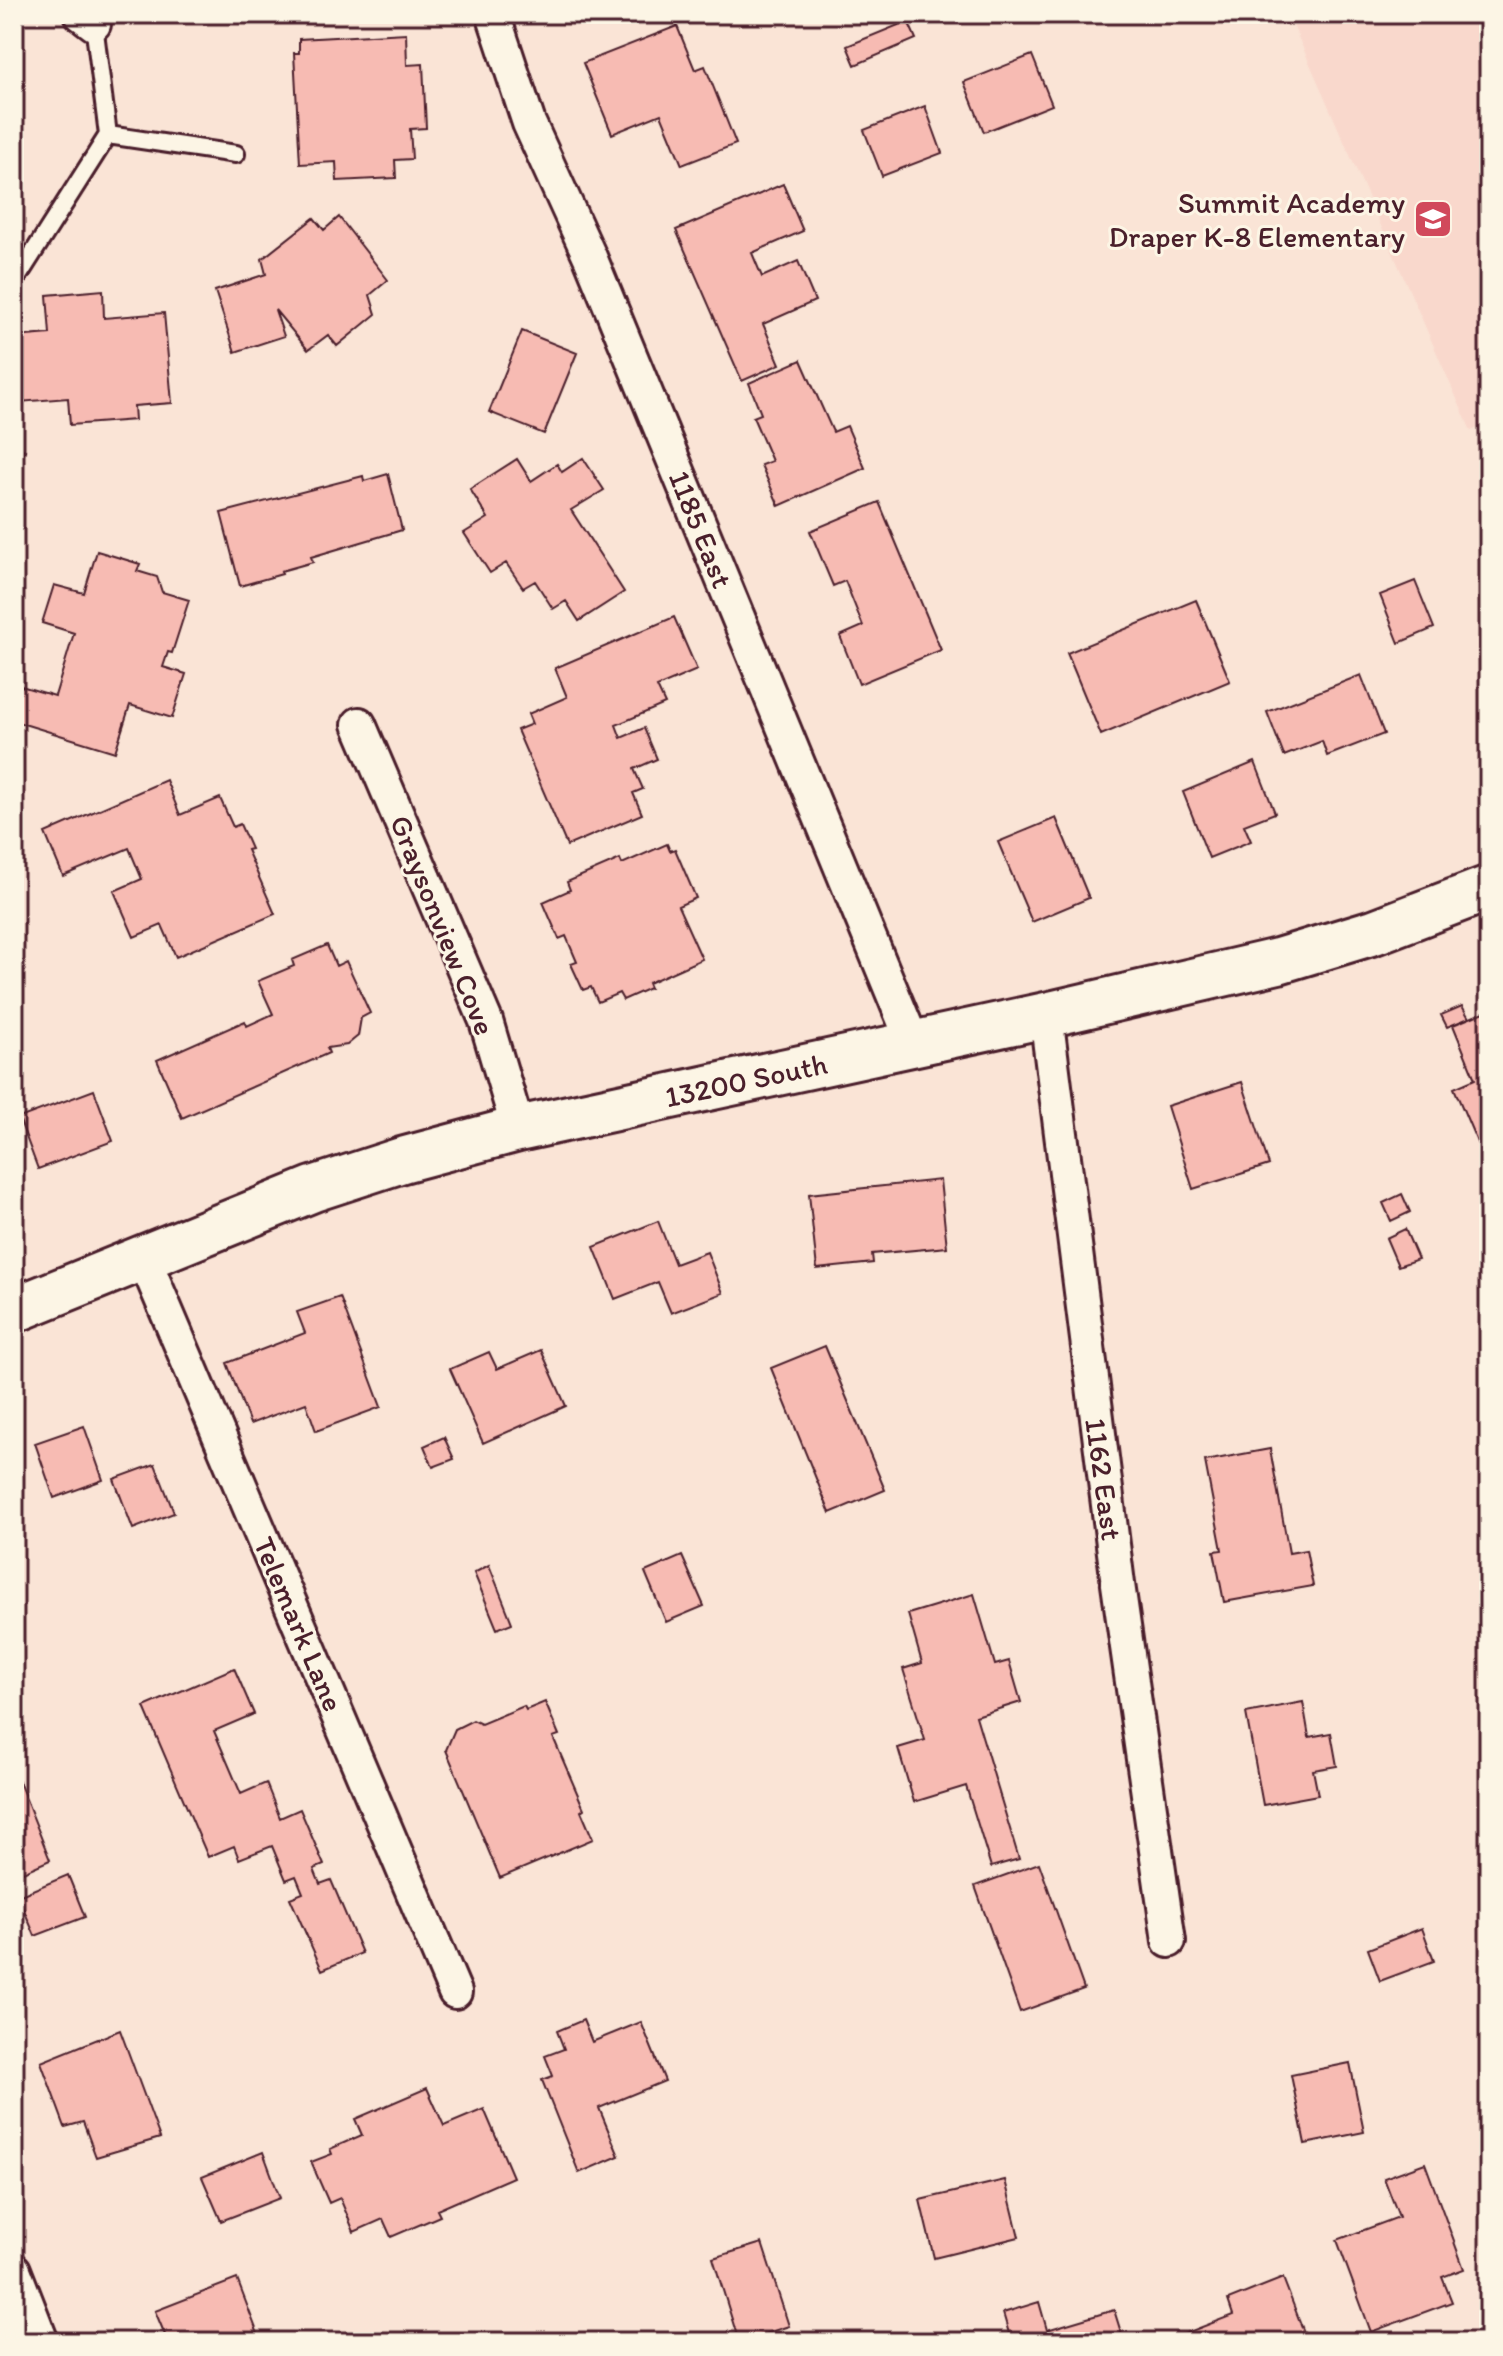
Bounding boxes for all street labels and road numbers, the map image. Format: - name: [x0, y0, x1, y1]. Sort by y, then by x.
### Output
- street label: 1185 East: [661, 465, 741, 593]
- street label: Graysonview Cove: [382, 810, 504, 1040]
- street label: 13200 South: [661, 1045, 831, 1115]
- street label: 1162 East: [1077, 1416, 1131, 1542]
- street label: Telemark Lane: [246, 1531, 352, 1717]

